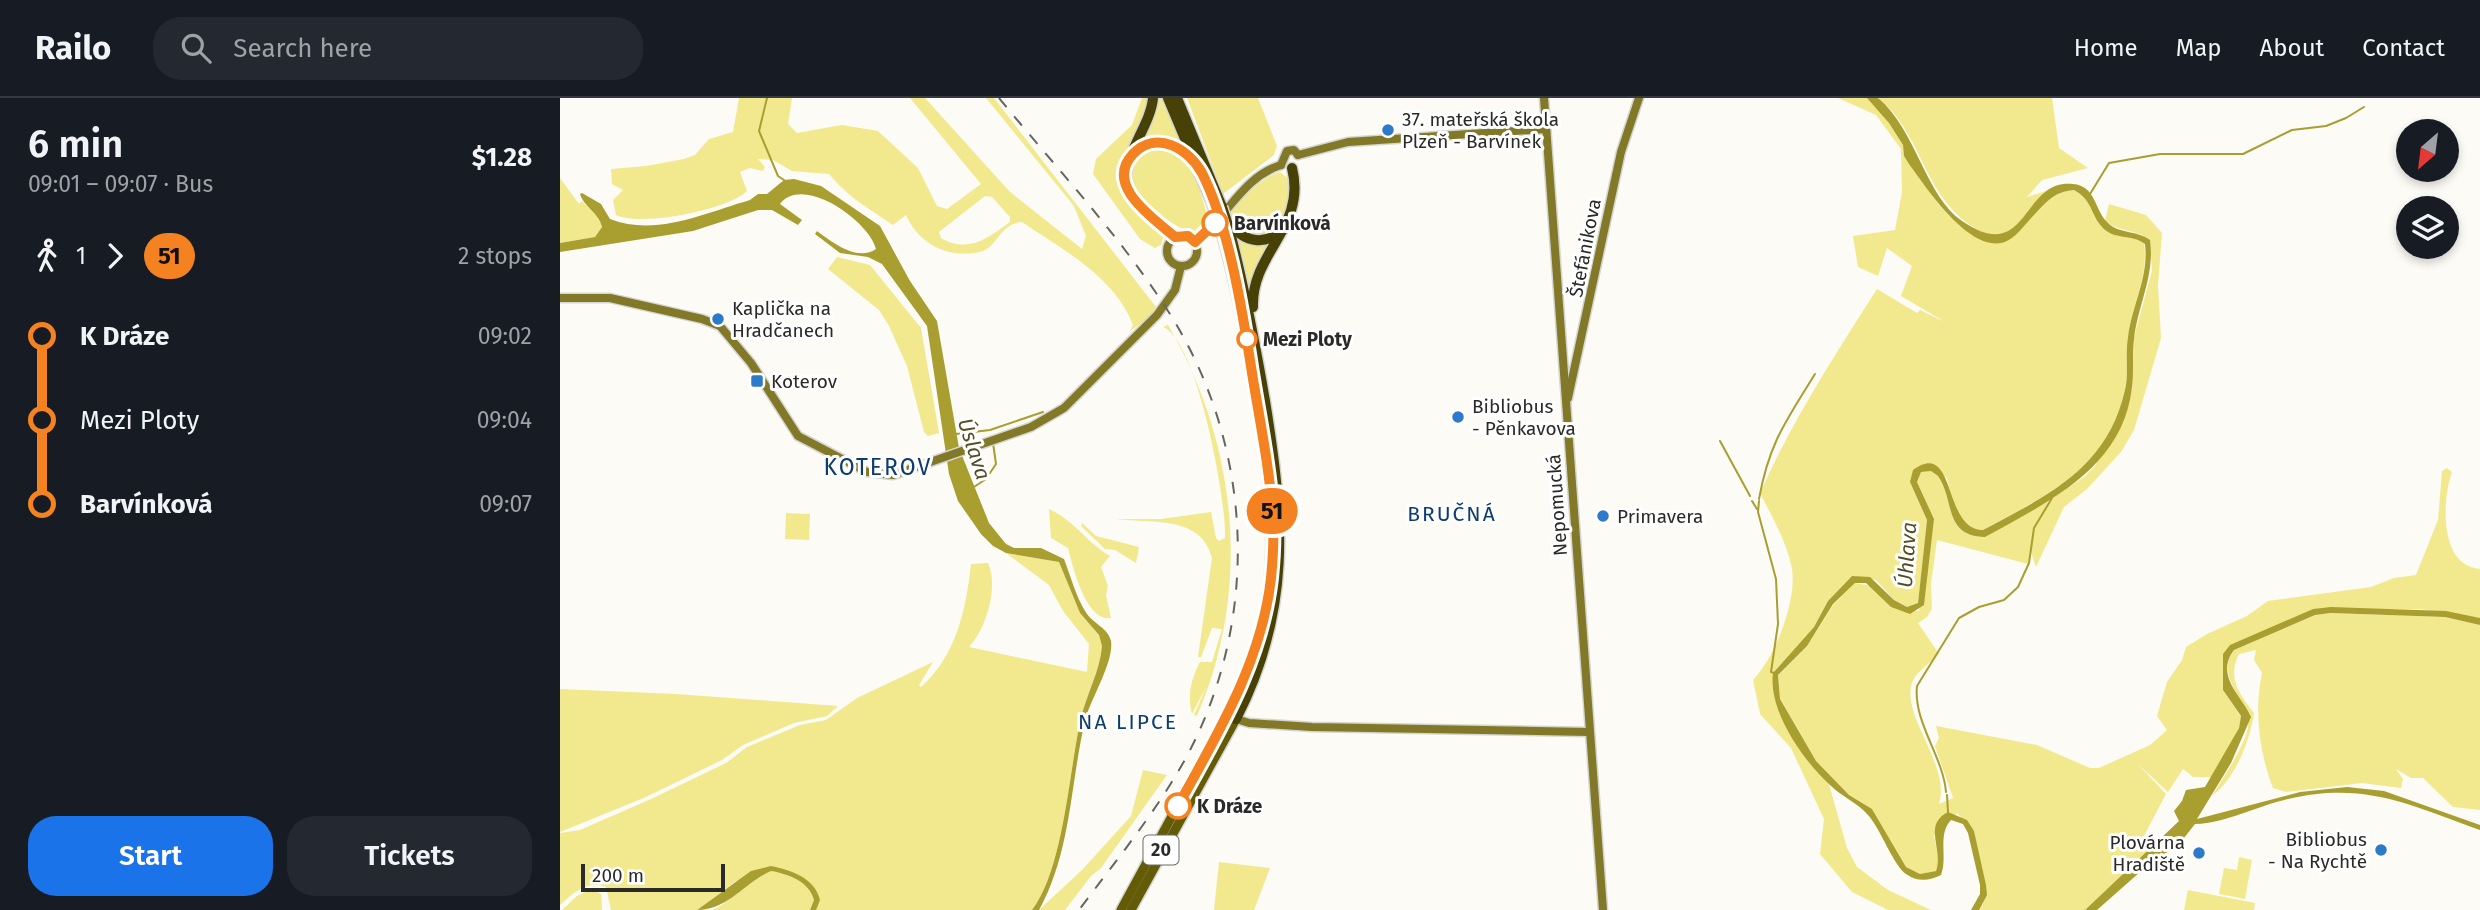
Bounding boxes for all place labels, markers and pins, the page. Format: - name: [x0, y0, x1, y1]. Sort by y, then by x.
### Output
- place label: 37. mateřská škola Plzeň - Barvínek: [1402, 108, 1559, 153]
- marker: 37. mateřská škola Plzeň - Barvínek: [1380, 122, 1396, 138]
- marker: Barvínková: [1202, 210, 1228, 236]
- place label: Barvínková: [1234, 212, 1331, 235]
- place label: Kaplička na Hradčanech: [732, 297, 834, 342]
- marker: Kaplička na Hradčanech: [710, 311, 726, 327]
- place label: Mezi Ploty: [1263, 328, 1352, 351]
- marker: Mezi Ploty: [1237, 329, 1257, 349]
- place label: Koterov: [771, 370, 838, 393]
- marker: Koterov: [749, 373, 765, 389]
- place label: Bibliobus - Pěnkavova: [1472, 395, 1576, 440]
- marker: Bibliobus - Pěnkavova: [1450, 409, 1466, 425]
- place label: Primavera: [1617, 505, 1703, 528]
- marker: Primavera: [1595, 508, 1611, 524]
- marker: K Dráze: [1165, 793, 1191, 819]
- place label: K Dráze: [1197, 795, 1262, 818]
- place label: Bibliobus - Na Rychtě: [2268, 828, 2367, 873]
- place label: Plovárna Hradiště: [2109, 831, 2185, 876]
- marker: Bibliobus - Na Rychtě: [2373, 842, 2389, 858]
- marker: Plovárna Hradiště: [2191, 845, 2207, 861]

